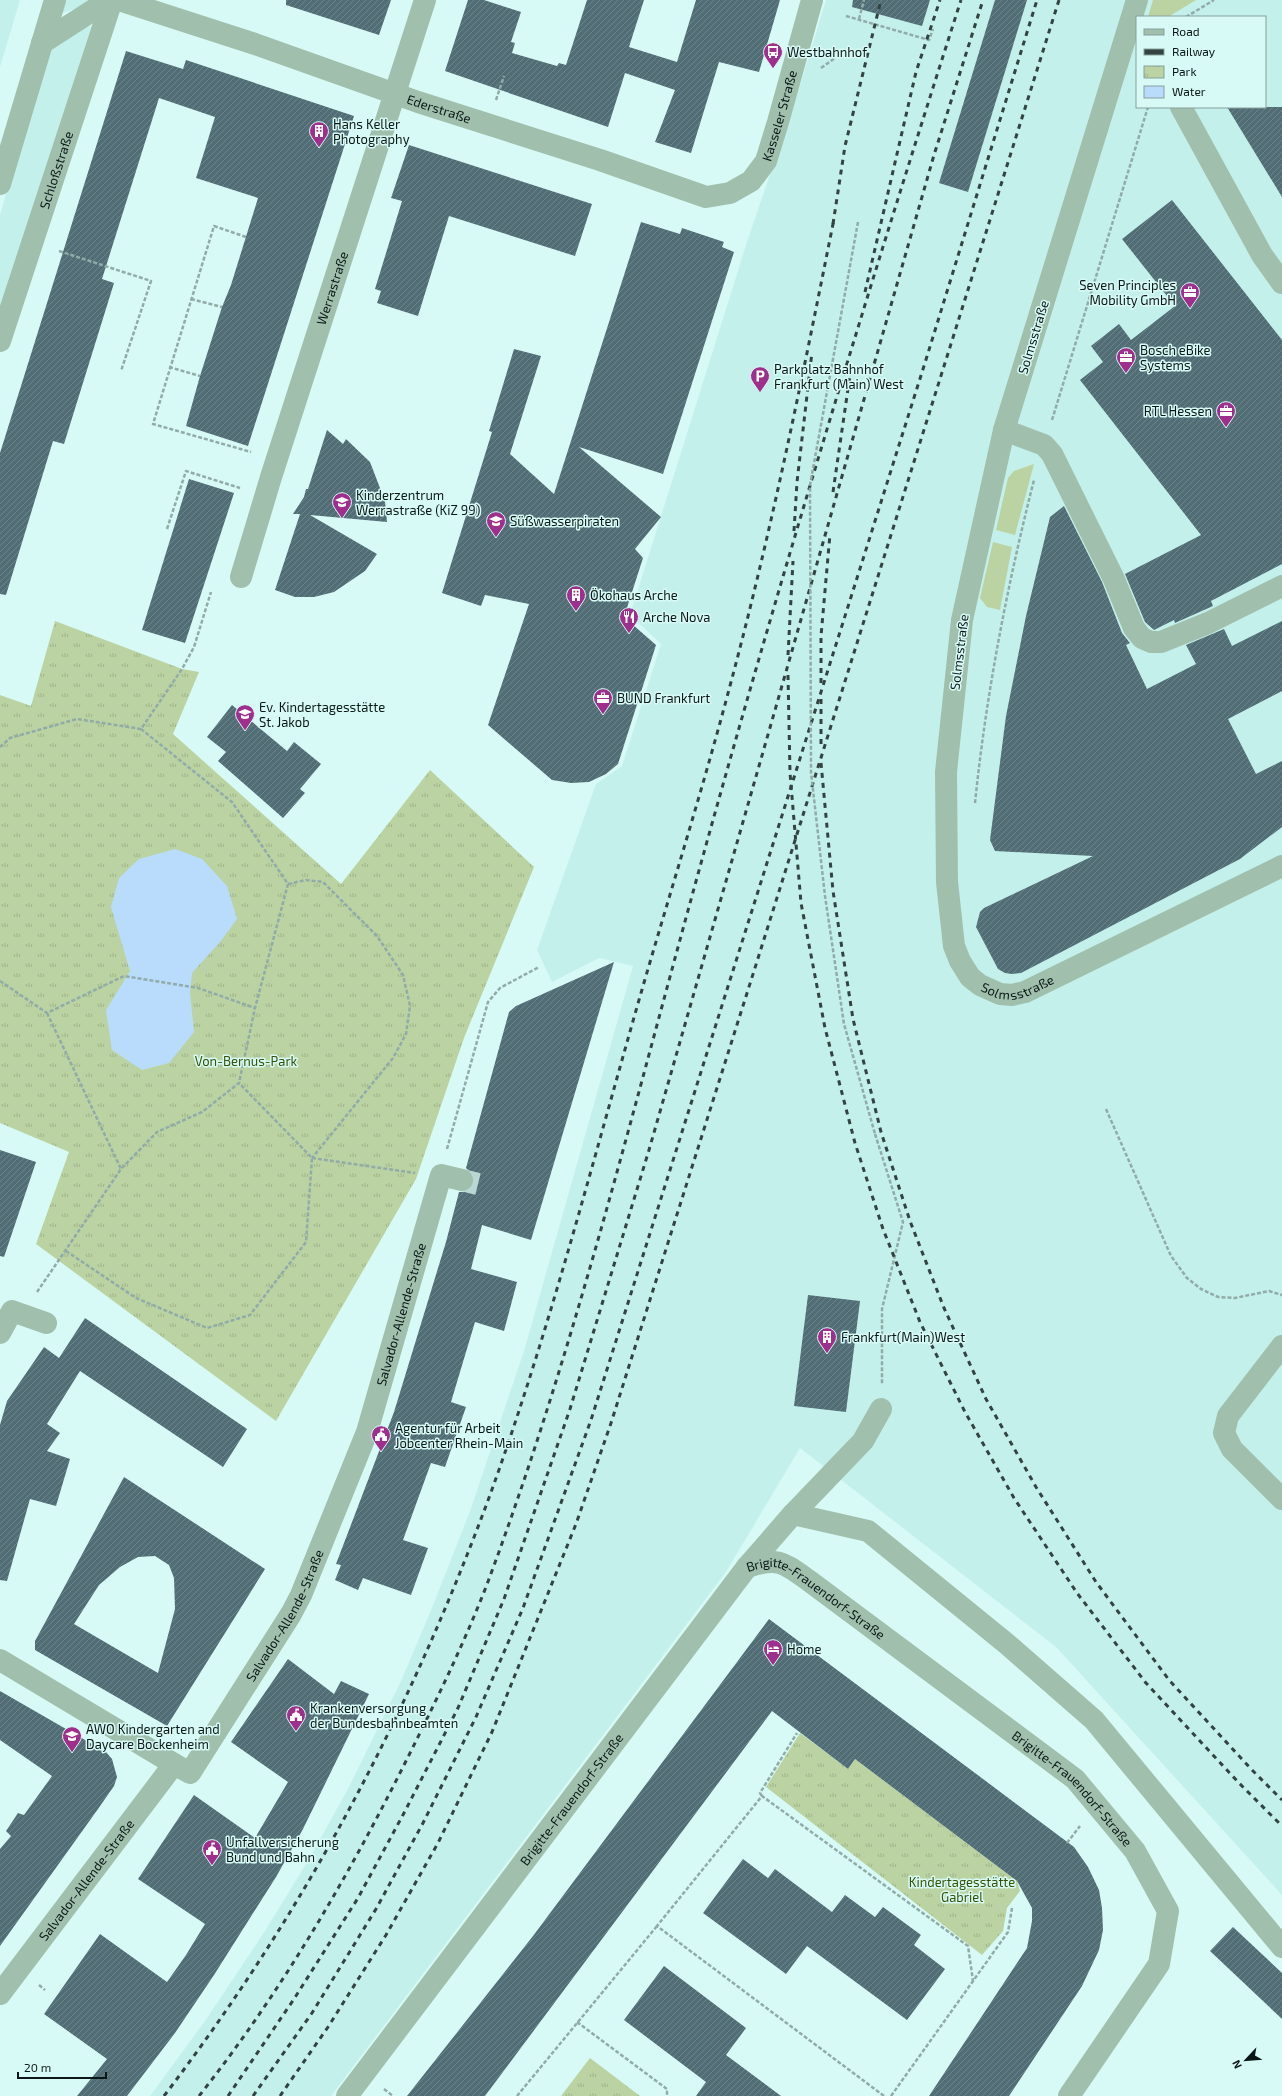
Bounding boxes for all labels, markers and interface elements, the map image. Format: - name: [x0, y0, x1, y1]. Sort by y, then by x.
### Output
- legend: [1136, 16, 1266, 108]
- text: Road: [1172, 24, 1200, 38]
- bus stop icon: Westbahnhof: [762, 41, 784, 69]
- place label: Westbahnhof: [787, 44, 868, 60]
- text: Railway: [1172, 44, 1216, 58]
- text: Park: [1172, 64, 1197, 78]
- street label: Kasseler Straße: [758, 68, 800, 163]
- text: Water: [1172, 84, 1206, 98]
- street label: Ederstraße: [405, 91, 473, 126]
- place label: Hans Keller Photography: [333, 116, 410, 147]
- building icon: Hans Keller Photography: [308, 120, 330, 148]
- street label: Schloßstraße: [36, 129, 76, 211]
- street label: Werrastraße: [313, 249, 351, 327]
- place label: Seven Principles Mobility GmbH: [1079, 277, 1176, 308]
- office icon: Seven Principles Mobility GmbH: [1179, 281, 1201, 309]
- street label: Solmsstraße: [1014, 298, 1052, 376]
- place label: Bosch eBike Systems: [1140, 342, 1211, 373]
- office icon: Bosch eBike Systems: [1115, 346, 1137, 374]
- place label: Parkplatz Bahnhof Frankfurt (Main) West: [774, 361, 904, 392]
- parking icon: Parkplatz Bahnhof Frankfurt (Main) West: [749, 365, 771, 393]
- office icon: RTL Hessen: [1215, 400, 1237, 428]
- place label: RTL Hessen: [1144, 403, 1212, 419]
- place label: Kinderzentrum Werrastraße (KiZ 99): [356, 487, 480, 518]
- school or university icon: Kinderzentrum Werrastraße (KiZ 99): [331, 491, 353, 519]
- school or university icon: Süßwasserpiraten: [485, 510, 507, 538]
- place label: Süßwasserpiraten: [510, 513, 619, 529]
- building icon: Ökohaus Arche: [565, 584, 587, 612]
- place label: Ökohaus Arche: [590, 587, 678, 603]
- restaurant icon: Arche Nova: [618, 606, 640, 634]
- place label: Arche Nova: [643, 609, 710, 625]
- street label: Solmsstraße: [946, 613, 972, 691]
- office icon: BUND Frankfurt: [592, 687, 614, 715]
- place label: BUND Frankfurt: [617, 690, 710, 706]
- place label: Ev. Kindertagesstätte St. Jakob: [259, 699, 385, 730]
- school or university icon: Ev. Kindertagesstätte St. Jakob: [234, 703, 256, 731]
- street label: Solmsstraße: [979, 971, 1056, 1003]
- park label: Von-Bernus-Park: [195, 1053, 298, 1069]
- street label: Salvador-Allende-Straße: [373, 1241, 429, 1388]
- building icon: Frankfurt(Main)West: [816, 1326, 838, 1354]
- place label: Frankfurt(Main)West: [841, 1329, 965, 1345]
- place label: Agentur für Arbeit Jobcenter Rhein-Main: [395, 1420, 523, 1451]
- public building icon: Agentur für Arbeit Jobcenter Rhein-Main: [370, 1424, 392, 1452]
- street label: Salvador-Allende-Straße: [242, 1547, 327, 1684]
- street label: Brigitte-Frauendorf-Straße: [744, 1554, 888, 1643]
- hotel icon: Home: [762, 1638, 784, 1666]
- place label: Home: [787, 1641, 821, 1657]
- place label: Krankenversorgung der Bundesbahnbeamten: [310, 1700, 458, 1731]
- public building icon: Krankenversorgung der Bundesbahnbeamten: [285, 1704, 307, 1732]
- place label: AWO Kindergarten and Daycare Bockenheim: [86, 1721, 220, 1752]
- school or university icon: AWO Kindergarten and Daycare Bockenheim: [61, 1725, 83, 1753]
- street label: Brigitte-Frauendorf-Straße: [1009, 1727, 1136, 1850]
- street label: Brigitte-Frauendorf-Straße: [516, 1730, 626, 1868]
- street label: Salvador-Allende-Straße: [35, 1816, 137, 1944]
- place label: Unfallversicherung Bund und Bahn: [226, 1834, 339, 1865]
- public building icon: Unfallversicherung Bund und Bahn: [201, 1838, 223, 1866]
- park label: Kindertagesstätte Gabriel: [909, 1874, 1015, 1905]
- north arrow: [1226, 2040, 1266, 2080]
- scale bar: [18, 2054, 106, 2080]
- text: N: [1229, 2058, 1244, 2071]
- text: 20 m: [24, 2060, 51, 2074]

